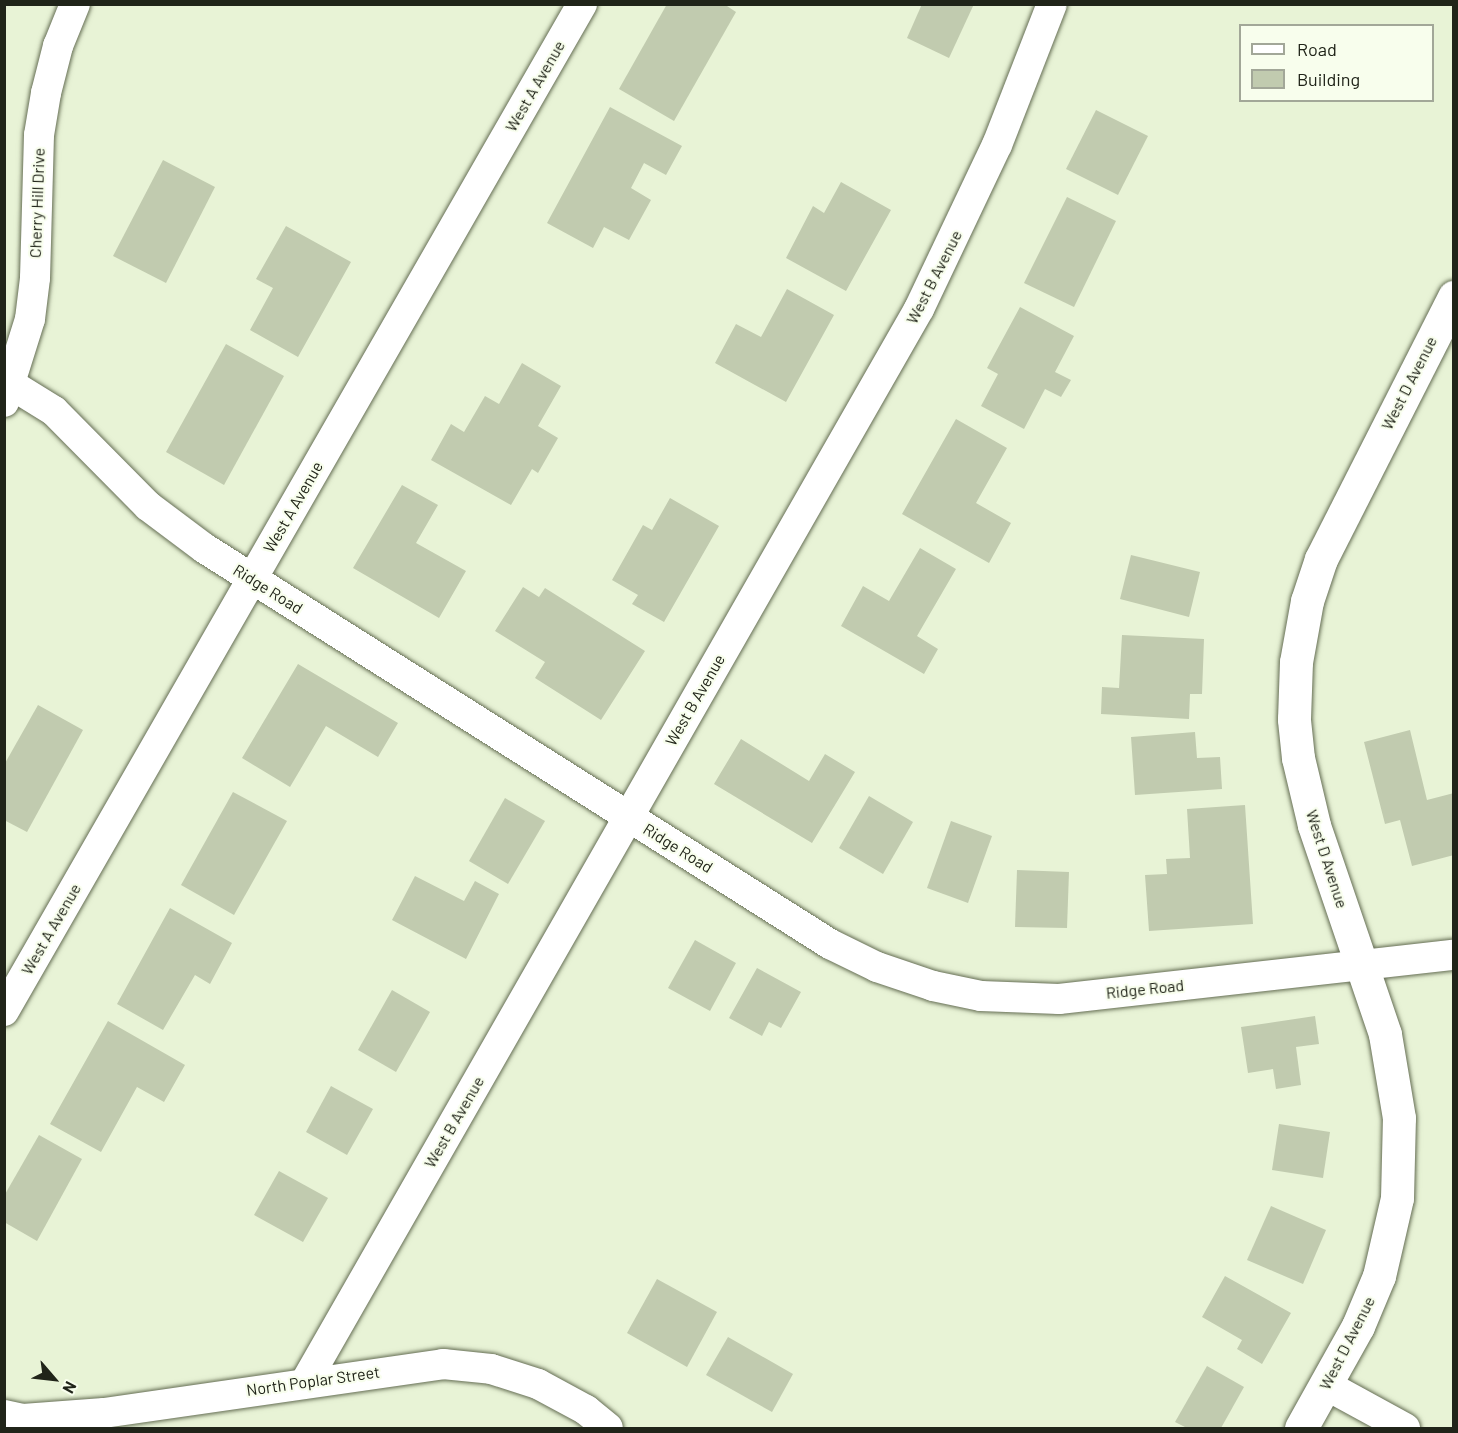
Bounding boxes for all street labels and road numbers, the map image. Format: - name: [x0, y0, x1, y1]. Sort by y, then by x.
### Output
- street label: West A Avenue: [501, 37, 569, 135]
- street label: Cherry Hill Drive: [25, 148, 49, 258]
- street label: West B Avenue: [902, 227, 966, 327]
- street label: West D Avenue: [1377, 333, 1441, 433]
- street label: West A Avenue: [259, 458, 327, 556]
- street label: Ridge Road: [230, 560, 306, 618]
- street label: West B Avenue: [661, 651, 729, 749]
- street label: West D Avenue: [1302, 807, 1352, 911]
- street label: Ridge Road: [640, 819, 716, 877]
- street label: West A Avenue: [17, 880, 85, 978]
- street label: Ridge Road: [1105, 975, 1185, 1003]
- street label: West B Avenue: [420, 1073, 488, 1171]
- street label: West D Avenue: [1315, 1293, 1379, 1393]
- street label: North Poplar Street: [245, 1362, 381, 1400]

